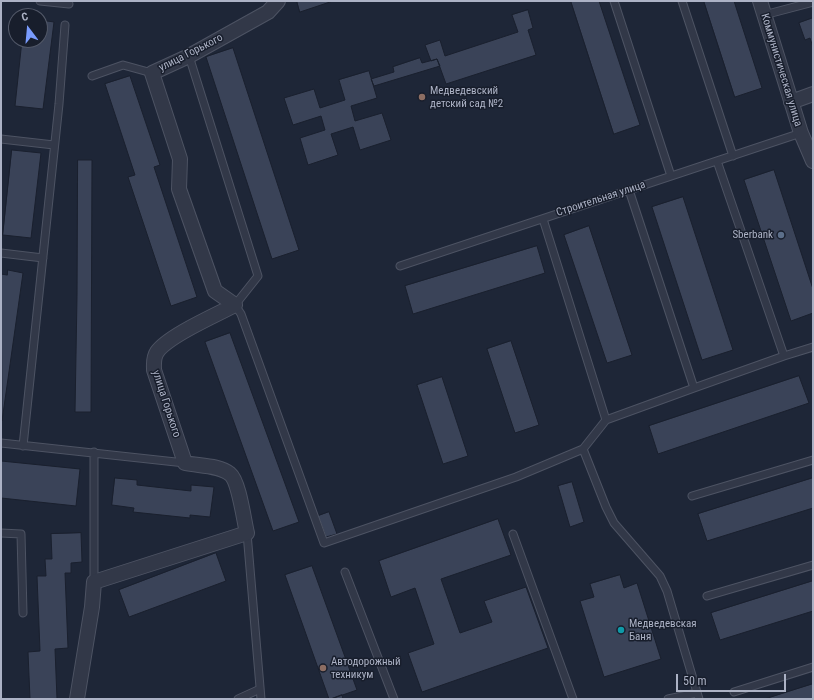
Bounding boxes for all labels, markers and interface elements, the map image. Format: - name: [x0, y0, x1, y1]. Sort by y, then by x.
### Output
- north arrow: [8, 8, 48, 48]
- text: С: [20, 10, 30, 24]
- street label: Коммунистическая улица: [758, 12, 804, 128]
- street label: улица Горького: [157, 31, 225, 75]
- place label: Медведевский детский сад №2: [430, 84, 503, 110]
- marker: Медведевский детский сад №2: [417, 92, 427, 102]
- street label: Строительная улица: [555, 178, 647, 220]
- place label: Sberbank: [732, 228, 773, 242]
- marker: Sberbank: [776, 230, 786, 240]
- street label: улица Горького: [149, 369, 183, 439]
- place label: Медведевская Баня: [629, 617, 697, 643]
- marker: Медведевская Баня: [616, 625, 626, 635]
- place label: Автодорожный техникум: [331, 655, 401, 681]
- marker: Автодорожный техникум: [318, 663, 328, 673]
- scale bar: [678, 666, 788, 692]
- text: 50 m: [683, 674, 707, 688]

